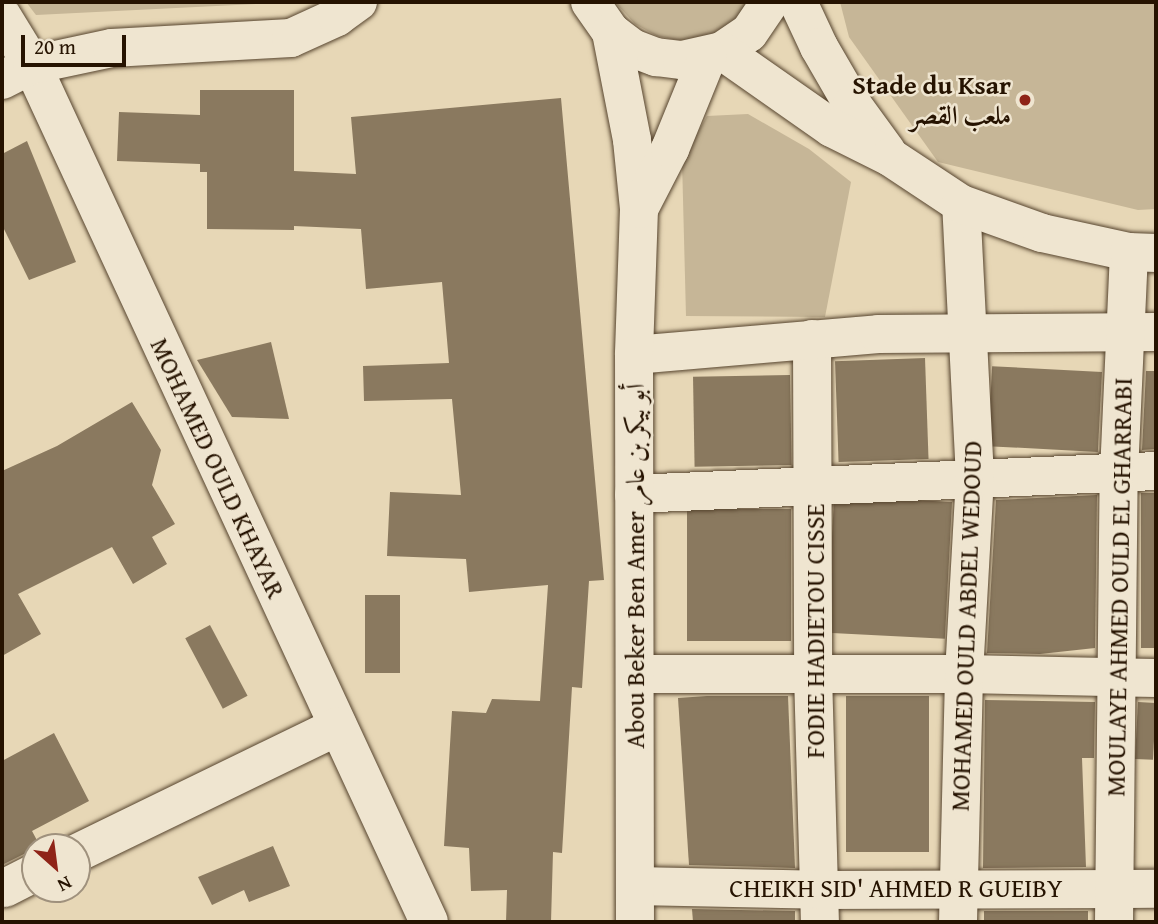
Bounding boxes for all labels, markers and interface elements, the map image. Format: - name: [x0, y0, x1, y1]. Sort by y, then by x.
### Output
- scale bar: [24, 21, 130, 65]
- text: 20 m: [34, 31, 76, 62]
- place label: Stade du Ksar ملعب القصر: [852, 69, 1011, 130]
- marker: Stade du Ksar ملعب القصر: [1017, 92, 1033, 108]
- street label: MOHAMED OULD KHAYAR: [144, 333, 292, 603]
- street label: MOULAYE AHMED OULD EL GHARRABI: [1100, 377, 1138, 797]
- street label: Abou Beker Ben Amer أبو بيكر بن عامر: [619, 383, 651, 749]
- street label: MOHAMED OULD ABDEL WEDOUD: [944, 440, 988, 812]
- street label: FODIE HADIETOU CISSE: [799, 504, 831, 758]
- north arrow: [21, 833, 91, 903]
- text: N: [53, 869, 77, 900]
- street label: CHEIKH SID' AHMED R GUEIBY: [729, 872, 1063, 904]

